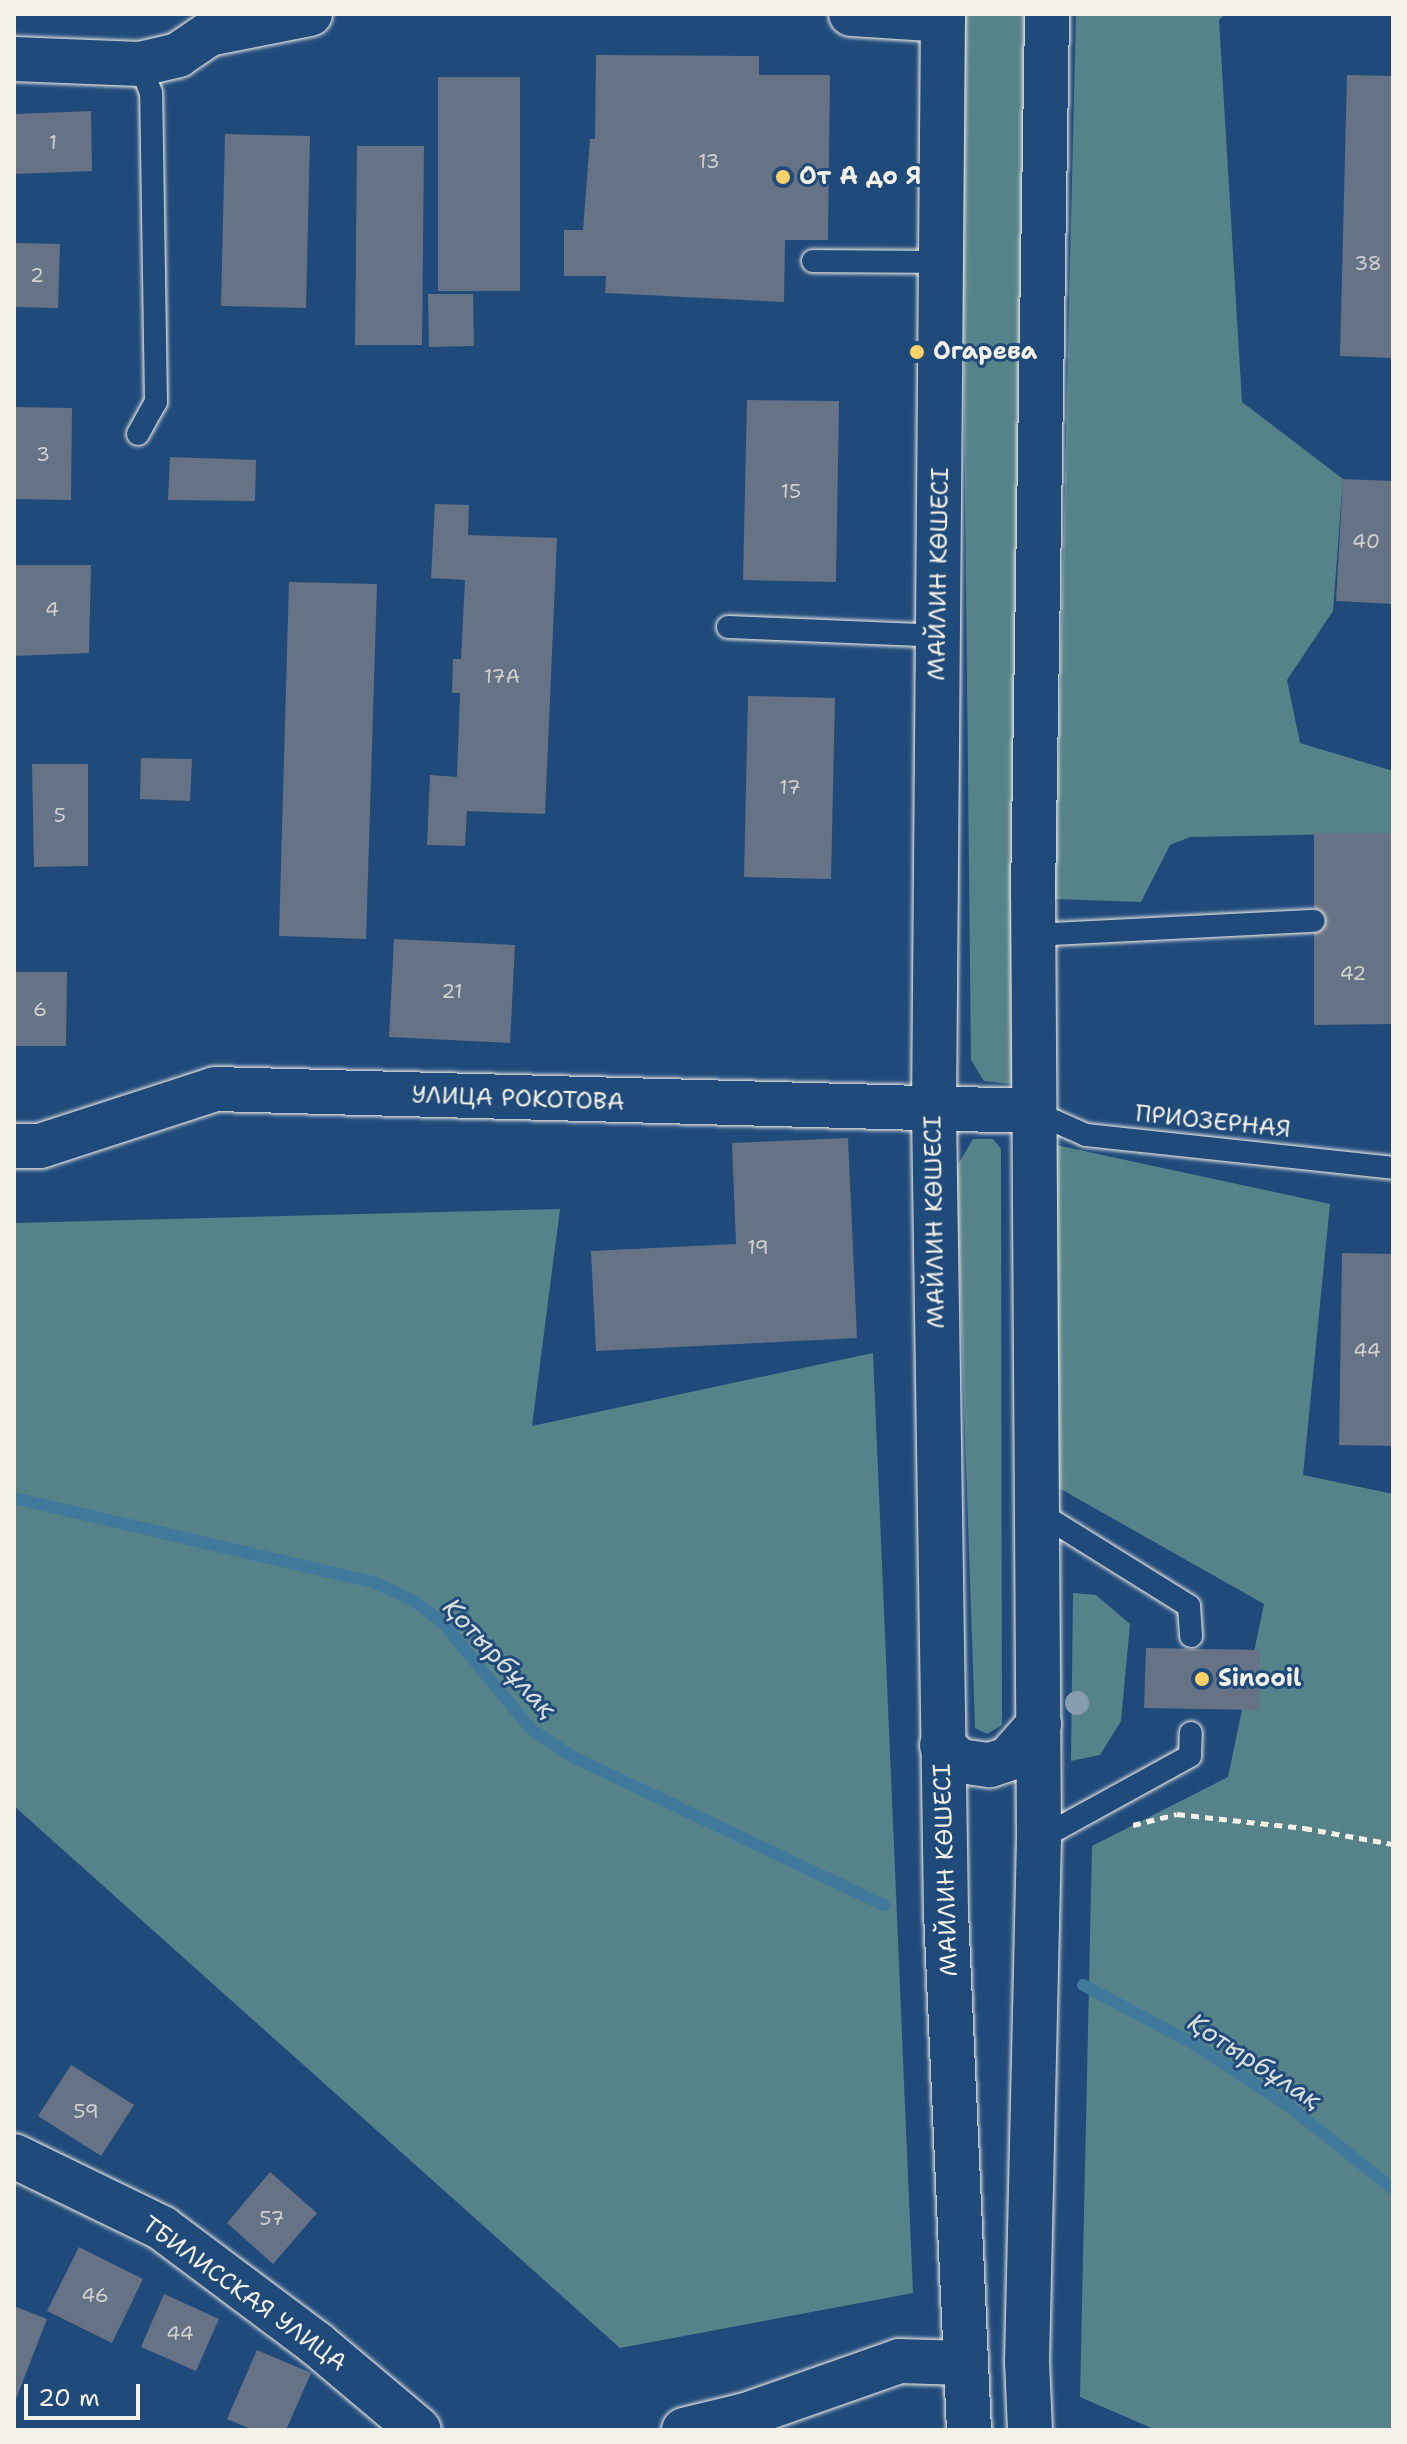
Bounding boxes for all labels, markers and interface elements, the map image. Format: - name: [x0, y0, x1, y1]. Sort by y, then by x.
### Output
- house number: 1: [49, 130, 57, 154]
- house number: 13: [698, 149, 720, 173]
- place label: От А до Я: [799, 163, 921, 191]
- marker: От А до Я: [774, 168, 792, 186]
- house number: 38: [1354, 251, 1382, 275]
- house number: 2: [30, 263, 44, 287]
- place label: Огарева: [933, 338, 1037, 366]
- marker: Огарева: [908, 343, 926, 361]
- house number: 3: [36, 442, 50, 466]
- street label: МАЙЛИН КӨШЕСІ: [923, 467, 955, 681]
- house number: 15: [781, 479, 801, 503]
- house number: 40: [1352, 529, 1380, 553]
- house number: 4: [45, 597, 59, 621]
- house number: 17А: [484, 664, 520, 688]
- house number: 17: [779, 775, 801, 799]
- house number: 5: [54, 803, 66, 827]
- house number: 42: [1340, 961, 1366, 985]
- house number: 21: [441, 979, 463, 1003]
- house number: 6: [33, 997, 47, 1021]
- street label: УЛИЦА РОКОТОВА: [411, 1081, 625, 1117]
- street label: ПРИОЗЕРНАЯ: [1134, 1100, 1292, 1144]
- street label: МАЙЛИН КӨШЕСІ: [919, 1115, 951, 1329]
- house number: 19: [747, 1235, 769, 1259]
- house number: 44: [1353, 1338, 1381, 1362]
- water label: Қотырбұлақ: [436, 1591, 564, 1725]
- place label: Sinooil: [1218, 1665, 1301, 1693]
- marker: Sinooil: [1193, 1670, 1211, 1688]
- street label: МАЙЛИН КӨШЕСІ: [928, 1763, 964, 1977]
- water label: Қотырбұлақ: [1182, 2006, 1328, 2116]
- house number: 59: [73, 2099, 99, 2123]
- house number: 57: [259, 2206, 285, 2230]
- street label: ТБИЛИССКАЯ УЛИЦА: [136, 2210, 352, 2378]
- house number: 46: [81, 2283, 109, 2307]
- house number: 44: [166, 2321, 194, 2345]
- scale bar: [28, 2368, 144, 2418]
- text: 20 m: [38, 2382, 100, 2414]

